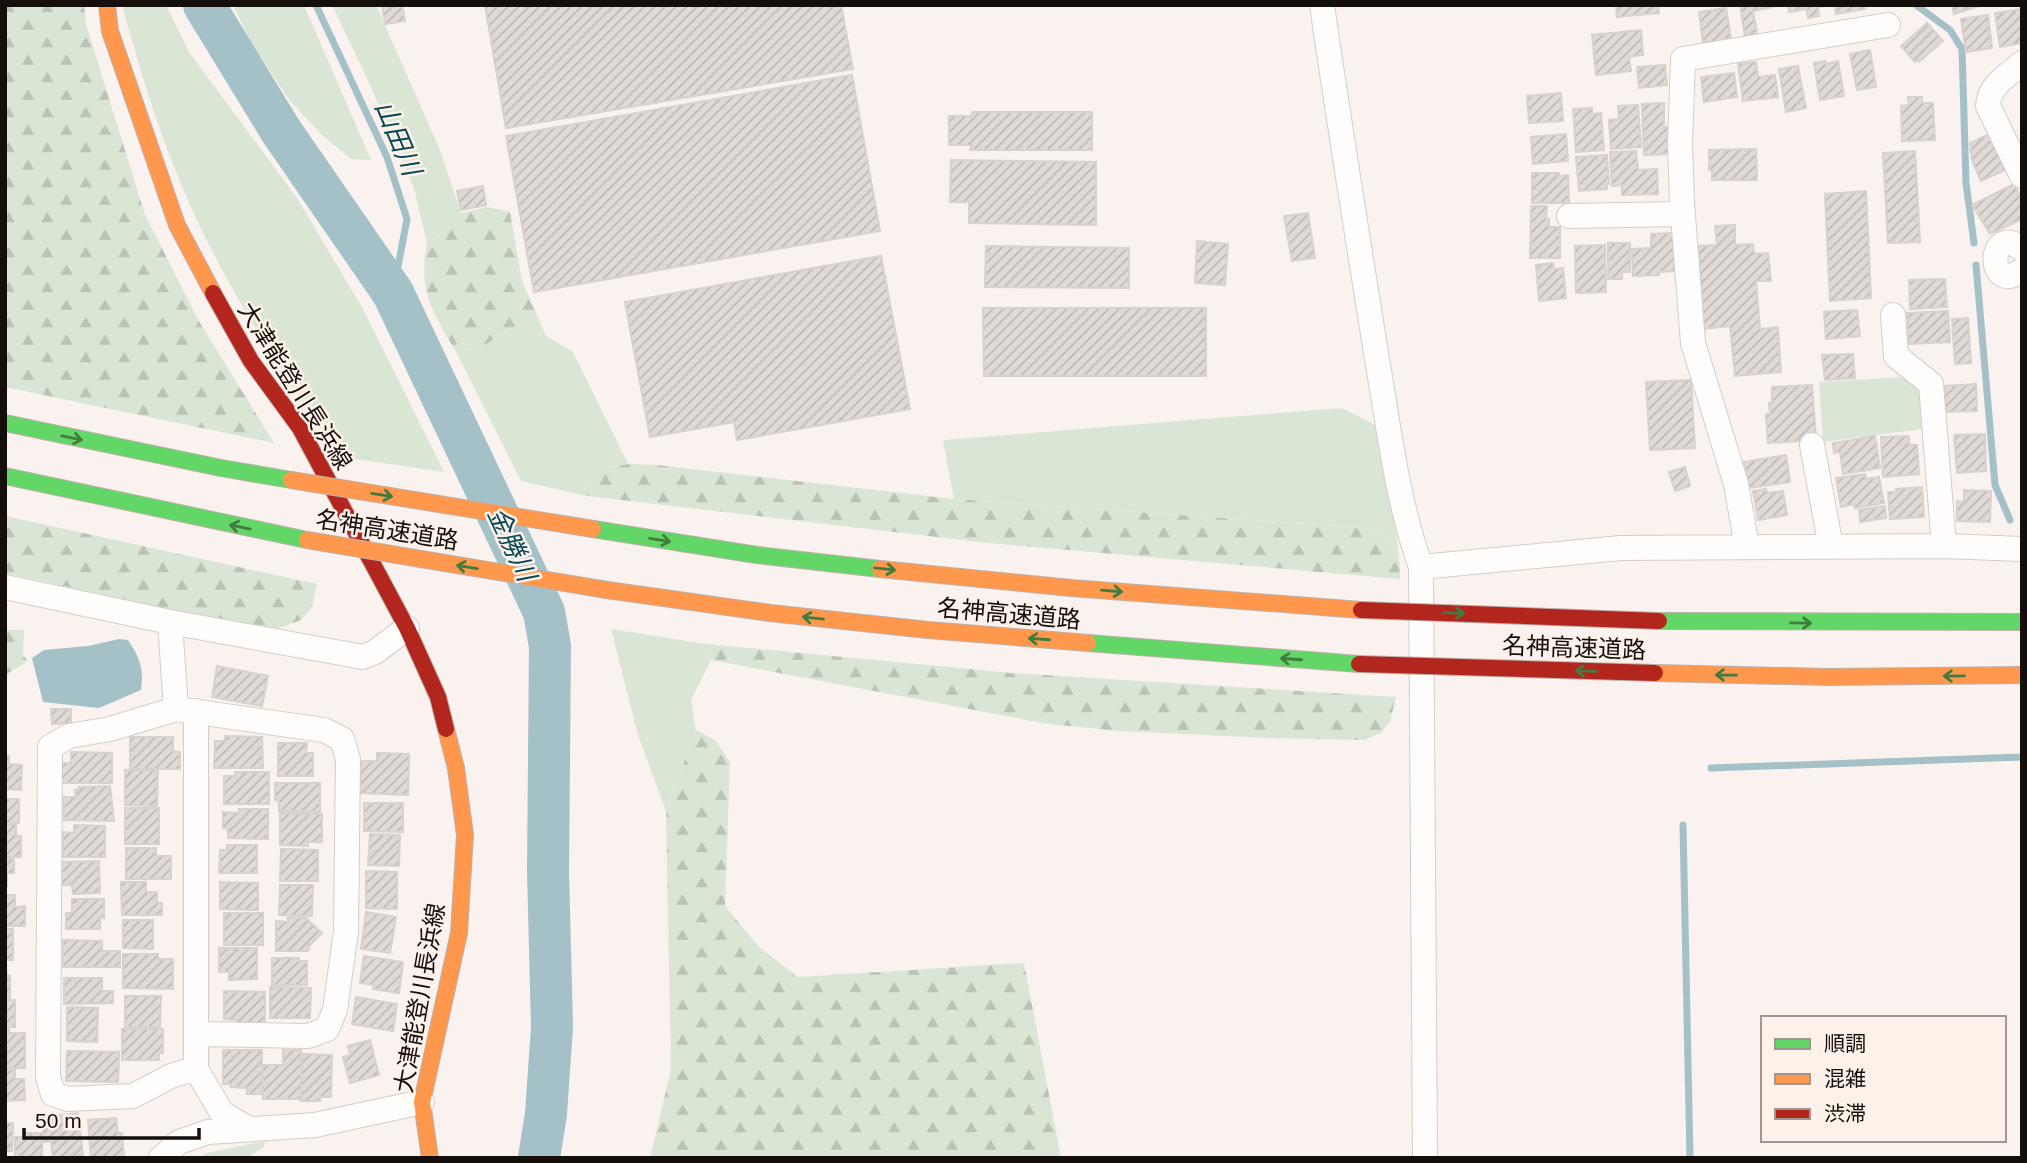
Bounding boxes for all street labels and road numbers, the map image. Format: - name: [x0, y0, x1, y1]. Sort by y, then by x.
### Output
- street label: 大津能登川長浜線: [233, 297, 358, 474]
- street label: 名神高速道路: [314, 505, 460, 554]
- street label: 名神高速道路: [936, 594, 1082, 633]
- street label: 名神高速道路: [1502, 631, 1646, 664]
- street label: 大津能登川長浜線: [390, 901, 449, 1095]

